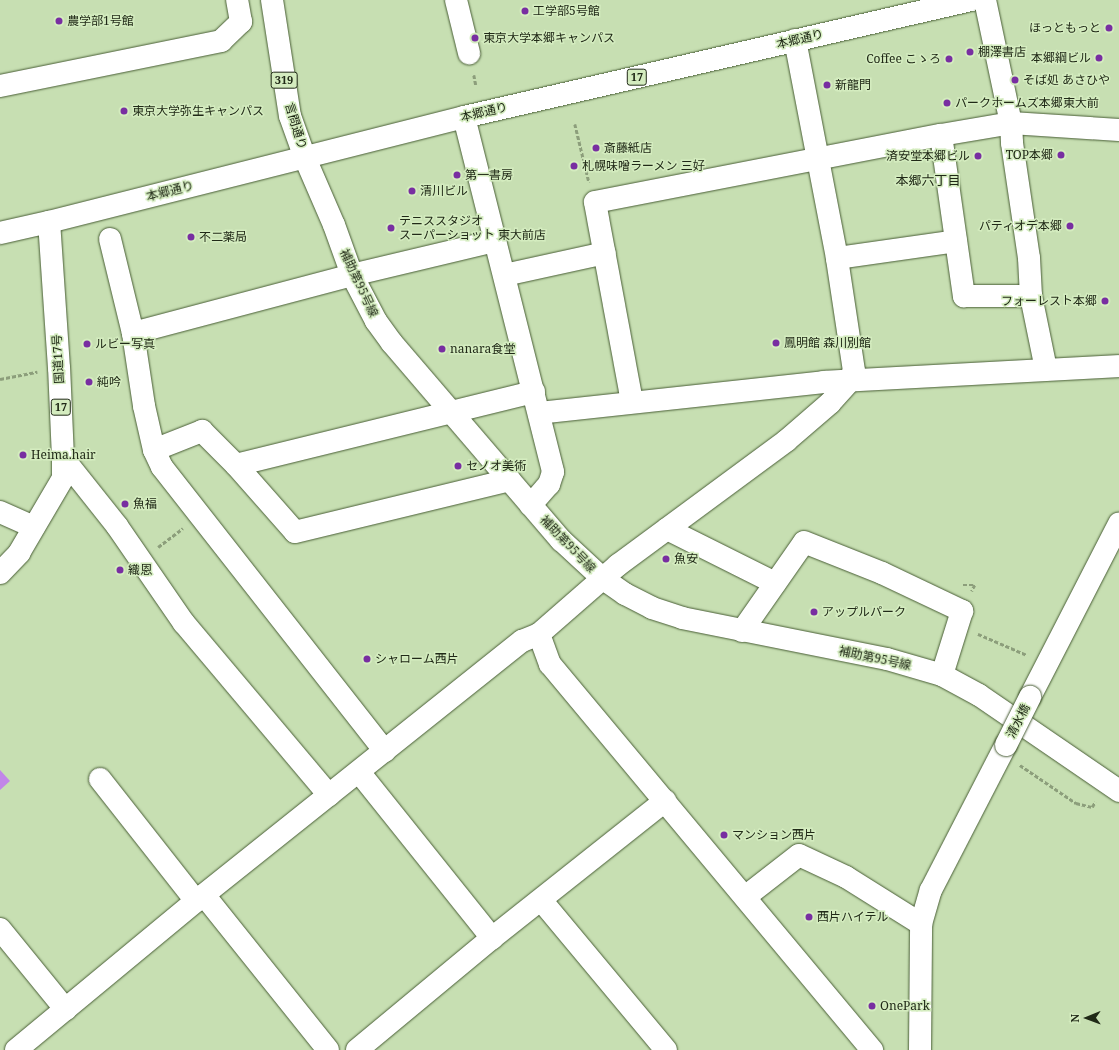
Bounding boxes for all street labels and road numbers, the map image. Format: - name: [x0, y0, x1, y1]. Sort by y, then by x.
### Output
- street label: 本郷通り: [775, 27, 825, 51]
- road number: 17: [626, 68, 648, 86]
- road number: 319: [270, 71, 298, 89]
- street label: 本郷通り: [459, 100, 509, 124]
- street label: 言問通り: [282, 101, 310, 151]
- street label: 本郷通り: [145, 178, 195, 204]
- street label: 補助第95号線: [337, 247, 381, 319]
- street label: 国道17号: [50, 334, 66, 384]
- road number: 17: [50, 398, 72, 416]
- street label: 補助第95号線: [537, 513, 599, 575]
- street label: 補助第95号線: [838, 643, 912, 673]
- street label: 清水橋: [1003, 702, 1033, 740]

